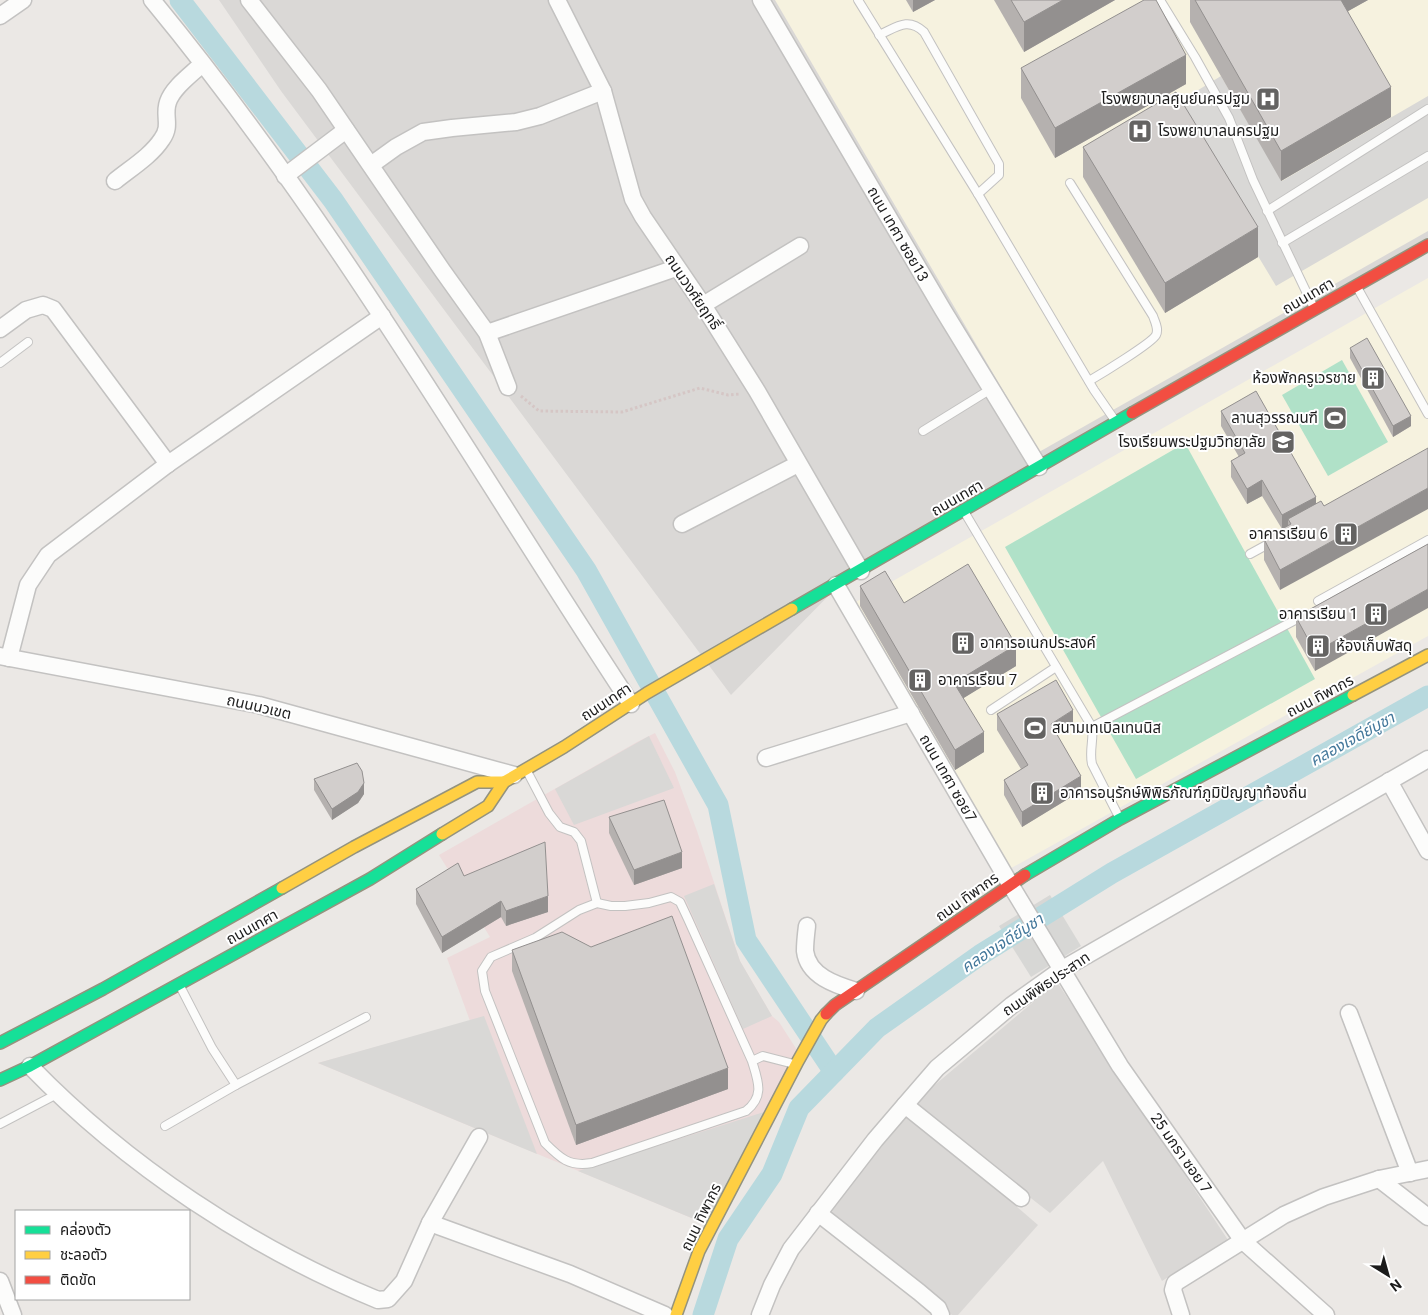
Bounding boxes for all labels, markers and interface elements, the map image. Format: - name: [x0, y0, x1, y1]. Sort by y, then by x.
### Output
- hospital icon: โรงพยาบาลศูนย์นครปฐม: [1255, 86, 1281, 112]
- place label: โรงพยาบาลศูนย์นครปฐม: [1101, 90, 1250, 108]
- hospital icon: โรงพยาบาลนครปฐม: [1127, 118, 1153, 144]
- place label: โรงพยาบาลนครปฐม: [1158, 122, 1279, 140]
- street label: ถนน เทศา ซอย13: [864, 183, 932, 285]
- street label: ถนนวงศ์ยฤทธิ์: [661, 251, 725, 334]
- street label: ถนนเทศา: [1279, 274, 1337, 318]
- building icon: ห้องพักครูเวรชาย: [1360, 365, 1386, 391]
- place label: ห้องพักครูเวรชาย: [1252, 369, 1356, 387]
- sports icon: ลานสุวรรณนฑี: [1322, 405, 1348, 431]
- place label: ลานสุวรรณนฑี: [1231, 409, 1318, 427]
- school or university icon: โรงเรียนพระปฐมวิทยาลัย: [1270, 429, 1296, 455]
- place label: โรงเรียนพระปฐมวิทยาลัย: [1118, 433, 1266, 451]
- street label: ถนนเทศา: [928, 476, 986, 520]
- building icon: อาคารเรียน 6: [1333, 521, 1359, 547]
- place label: อาคารเรียน 6: [1249, 525, 1328, 543]
- building icon: อาคารเรียน 1: [1363, 601, 1389, 627]
- place label: อาคารเรียน 1: [1279, 605, 1358, 623]
- building icon: อาคารอเนกประสงค์: [950, 630, 976, 656]
- building icon: ห้องเก็บพัสดุ: [1305, 633, 1331, 659]
- place label: อาคารอเนกประสงค์: [980, 634, 1096, 652]
- place label: ห้องเก็บพัสดุ: [1336, 637, 1412, 655]
- building icon: อาคารเรียน 7: [907, 667, 933, 693]
- place label: อาคารเรียน 7: [938, 671, 1017, 689]
- street label: ถนน ทิพากร: [1283, 671, 1357, 721]
- street label: ถนนเทศา: [577, 679, 635, 725]
- street label: ถนนนวเขต: [225, 691, 293, 723]
- water label: คลองเจดีย์บูชา: [1306, 707, 1399, 771]
- sports icon: สนามเทเบิลเทนนิส: [1022, 715, 1048, 741]
- place label: สนามเทเบิลเทนนิส: [1052, 719, 1161, 737]
- street label: ถนน เทศา ซอย7: [916, 731, 980, 825]
- building icon: อาคารอนุรักษ์พิพิธภัณฑ์ภูมิปัญญาท้องถิ่น: [1029, 780, 1055, 806]
- place label: อาคารอนุรักษ์พิพิธภัณฑ์ภูมิปัญญาท้องถิ่น: [1060, 783, 1307, 802]
- street label: ถนน ทิพากร: [932, 869, 1002, 925]
- street label: ถนนเทศา: [223, 905, 281, 949]
- water label: คลองเจดีย์บูชา: [957, 909, 1048, 977]
- street label: ถนนพิพิธประสาท: [999, 948, 1093, 1020]
- street label: 25 มกรา ซอย 7: [1147, 1109, 1215, 1197]
- street label: ถนน ทิพากร: [677, 1180, 725, 1254]
- legend: [15, 1210, 190, 1300]
- text: คล่องตัว: [60, 1221, 111, 1239]
- text: ชะลอตัว: [60, 1246, 107, 1264]
- north arrow: [1363, 1250, 1413, 1300]
- text: ติดขัด: [60, 1271, 96, 1289]
- text: N: [1387, 1276, 1405, 1295]

